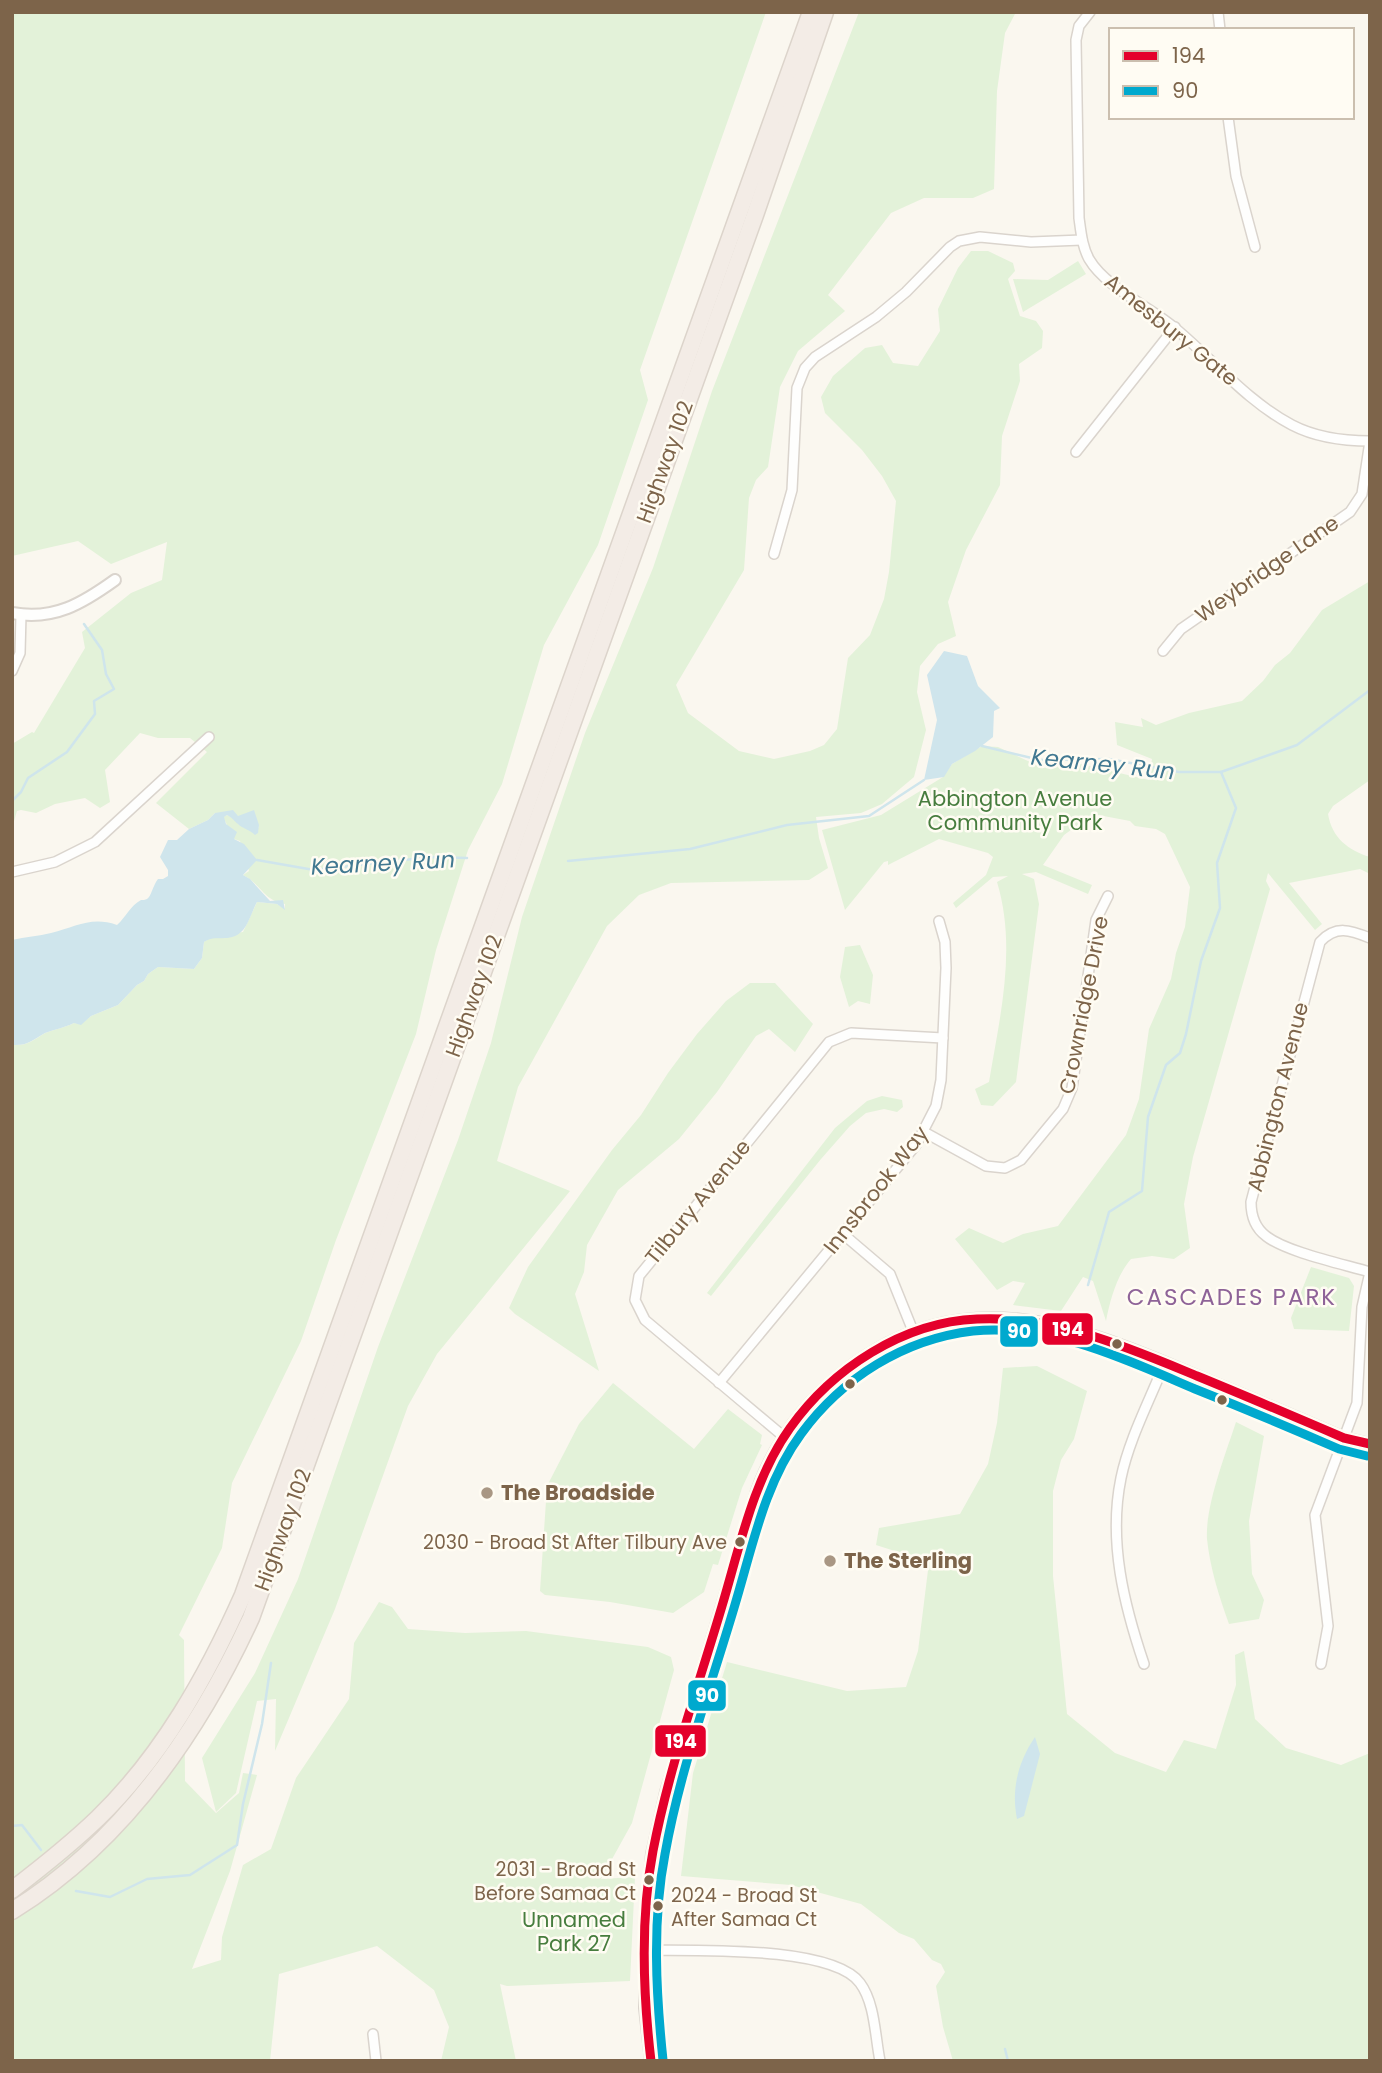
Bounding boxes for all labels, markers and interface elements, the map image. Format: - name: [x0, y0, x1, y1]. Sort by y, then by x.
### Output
- legend: [1109, 28, 1354, 119]
- text: 194: [1172, 41, 1205, 70]
- text: 90: [1172, 76, 1198, 105]
- street label: Amesbury Gate: [1099, 267, 1244, 392]
- street label: Highway 102: [629, 397, 700, 527]
- street label: Weybridge Lane: [1189, 508, 1344, 629]
- water label: Kearney Run: [1030, 741, 1176, 787]
- park label: Abbington Avenue Community Park: [918, 784, 1112, 837]
- water label: Kearney Run: [310, 843, 456, 883]
- street label: Crownridge Drive: [1052, 913, 1115, 1096]
- street label: Highway 102: [438, 931, 509, 1061]
- street label: Abbington Avenue: [1240, 999, 1315, 1195]
- street label: Innsbrook Way: [817, 1120, 935, 1260]
- street label: Tilbury Avenue: [638, 1133, 757, 1270]
- district label: CASCADES PARK: [1127, 1281, 1337, 1313]
- line badge: 194: [1041, 1312, 1094, 1346]
- line badge: 90: [999, 1315, 1039, 1348]
- text: 194: [1052, 1316, 1084, 1343]
- text: 90: [1007, 1318, 1031, 1345]
- unlabelled marker: [1110, 1337, 1124, 1351]
- unlabelled marker: [843, 1377, 857, 1391]
- unlabelled marker: [1215, 1393, 1229, 1407]
- street label: Highway 102: [247, 1465, 318, 1595]
- place label: The Broadside: [501, 1478, 655, 1507]
- marker: The Broadside: [479, 1485, 495, 1501]
- place label: 2030 - Broad St After Tilbury Ave: [423, 1529, 727, 1556]
- marker: 2030 - Broad St After Tilbury Ave: [733, 1535, 747, 1549]
- place label: The Sterling: [844, 1546, 972, 1575]
- marker: The Sterling: [822, 1553, 838, 1569]
- line badge: 90: [687, 1679, 727, 1712]
- text: 90: [695, 1682, 719, 1709]
- line badge: 194: [654, 1724, 707, 1758]
- text: 194: [665, 1728, 697, 1755]
- place label: 2031 - Broad St Before Samaa Ct: [474, 1856, 636, 1907]
- marker: 2031 - Broad St Before Samaa Ct: [642, 1873, 656, 1887]
- place label: 2024 - Broad St After Samaa Ct: [671, 1882, 817, 1933]
- marker: 2024 - Broad St After Samaa Ct: [651, 1899, 665, 1913]
- park label: Unnamed Park 27: [522, 1905, 626, 1958]

